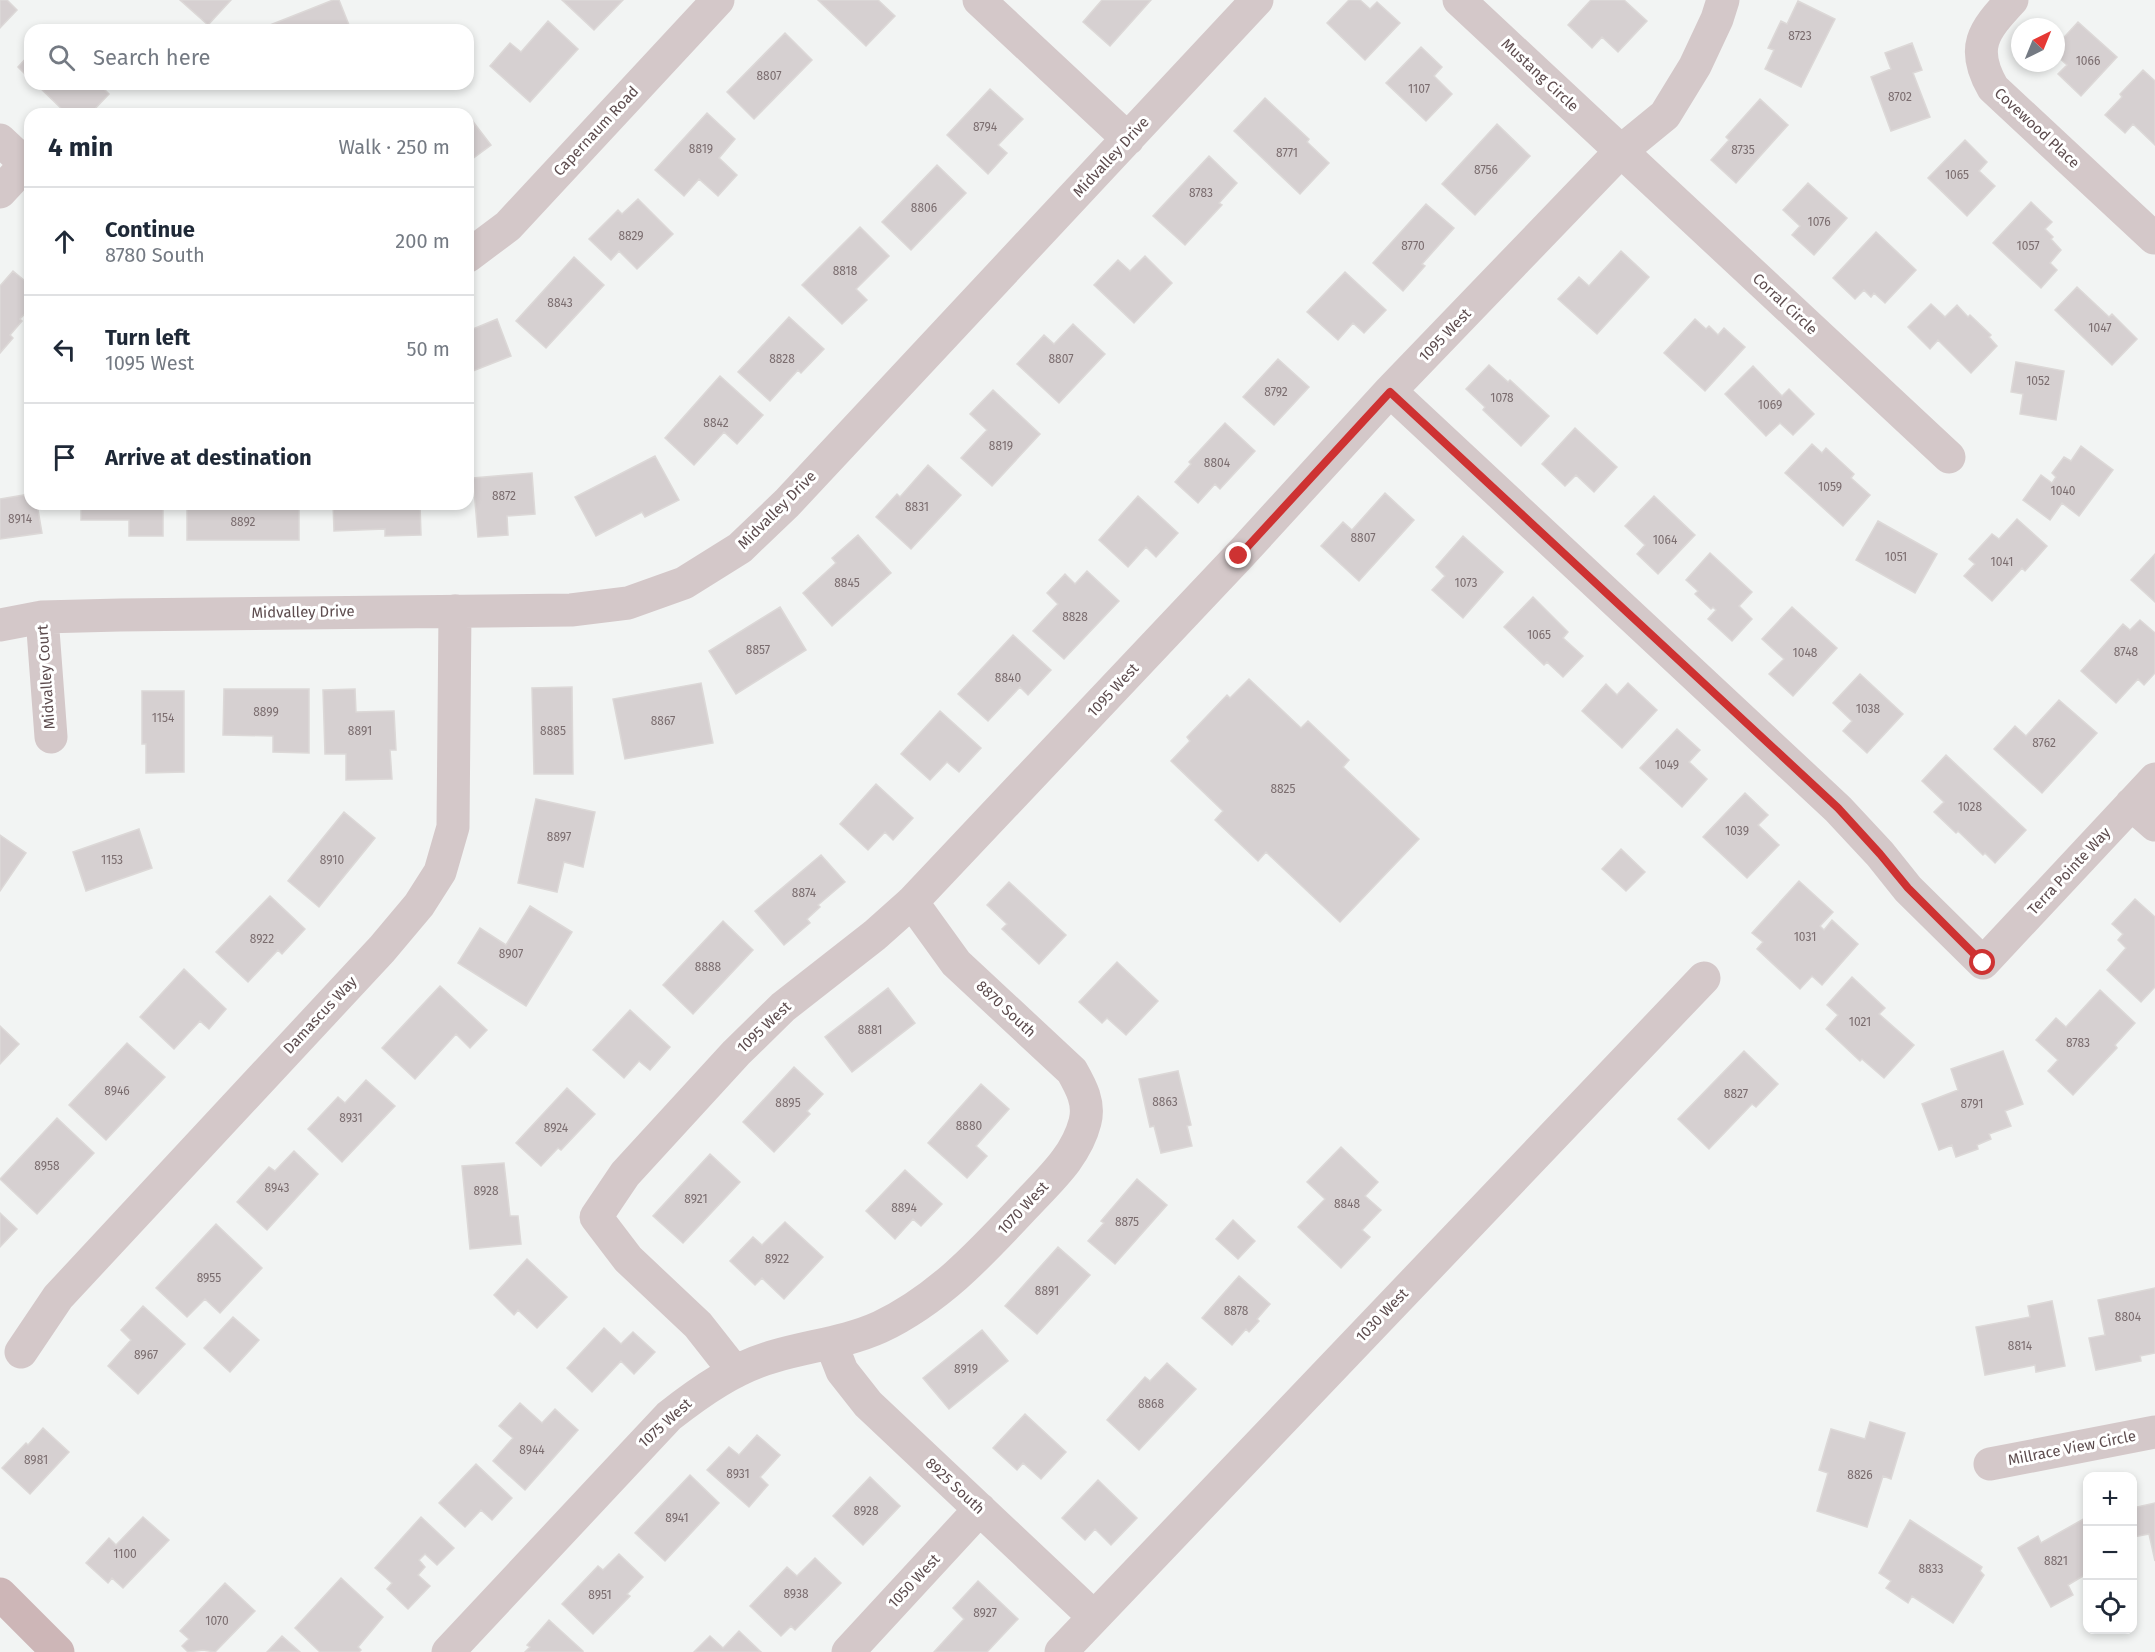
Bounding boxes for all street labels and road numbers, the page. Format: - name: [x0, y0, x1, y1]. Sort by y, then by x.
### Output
- street label: Mustang Circle: [1498, 35, 1582, 115]
- street label: Capernaum Road: [550, 82, 642, 180]
- street label: Covewood Place: [1991, 84, 2083, 172]
- street label: Midvalley Drive: [1069, 113, 1153, 201]
- street label: Corral Circle: [1749, 269, 1821, 339]
- street label: 1095 West: [1415, 304, 1475, 365]
- street label: Midvalley Drive: [734, 467, 820, 553]
- street label: Midvalley Drive: [251, 602, 355, 622]
- street label: Midvalley Court: [33, 623, 59, 730]
- street label: 1095 West: [1084, 659, 1143, 721]
- street label: Terra Pointe Way: [2024, 823, 2115, 918]
- street label: Damascus Way: [279, 972, 361, 1058]
- street label: 8870 South: [972, 977, 1040, 1041]
- street label: 1095 West: [733, 997, 795, 1056]
- street label: 1070 West: [994, 1177, 1053, 1238]
- street label: 1030 West: [1352, 1284, 1412, 1345]
- street label: 1075 West: [635, 1394, 696, 1452]
- street label: Millrace View Circle: [2006, 1427, 2138, 1469]
- street label: 8925 South: [922, 1454, 988, 1518]
- street label: 1050 West: [884, 1550, 944, 1612]

